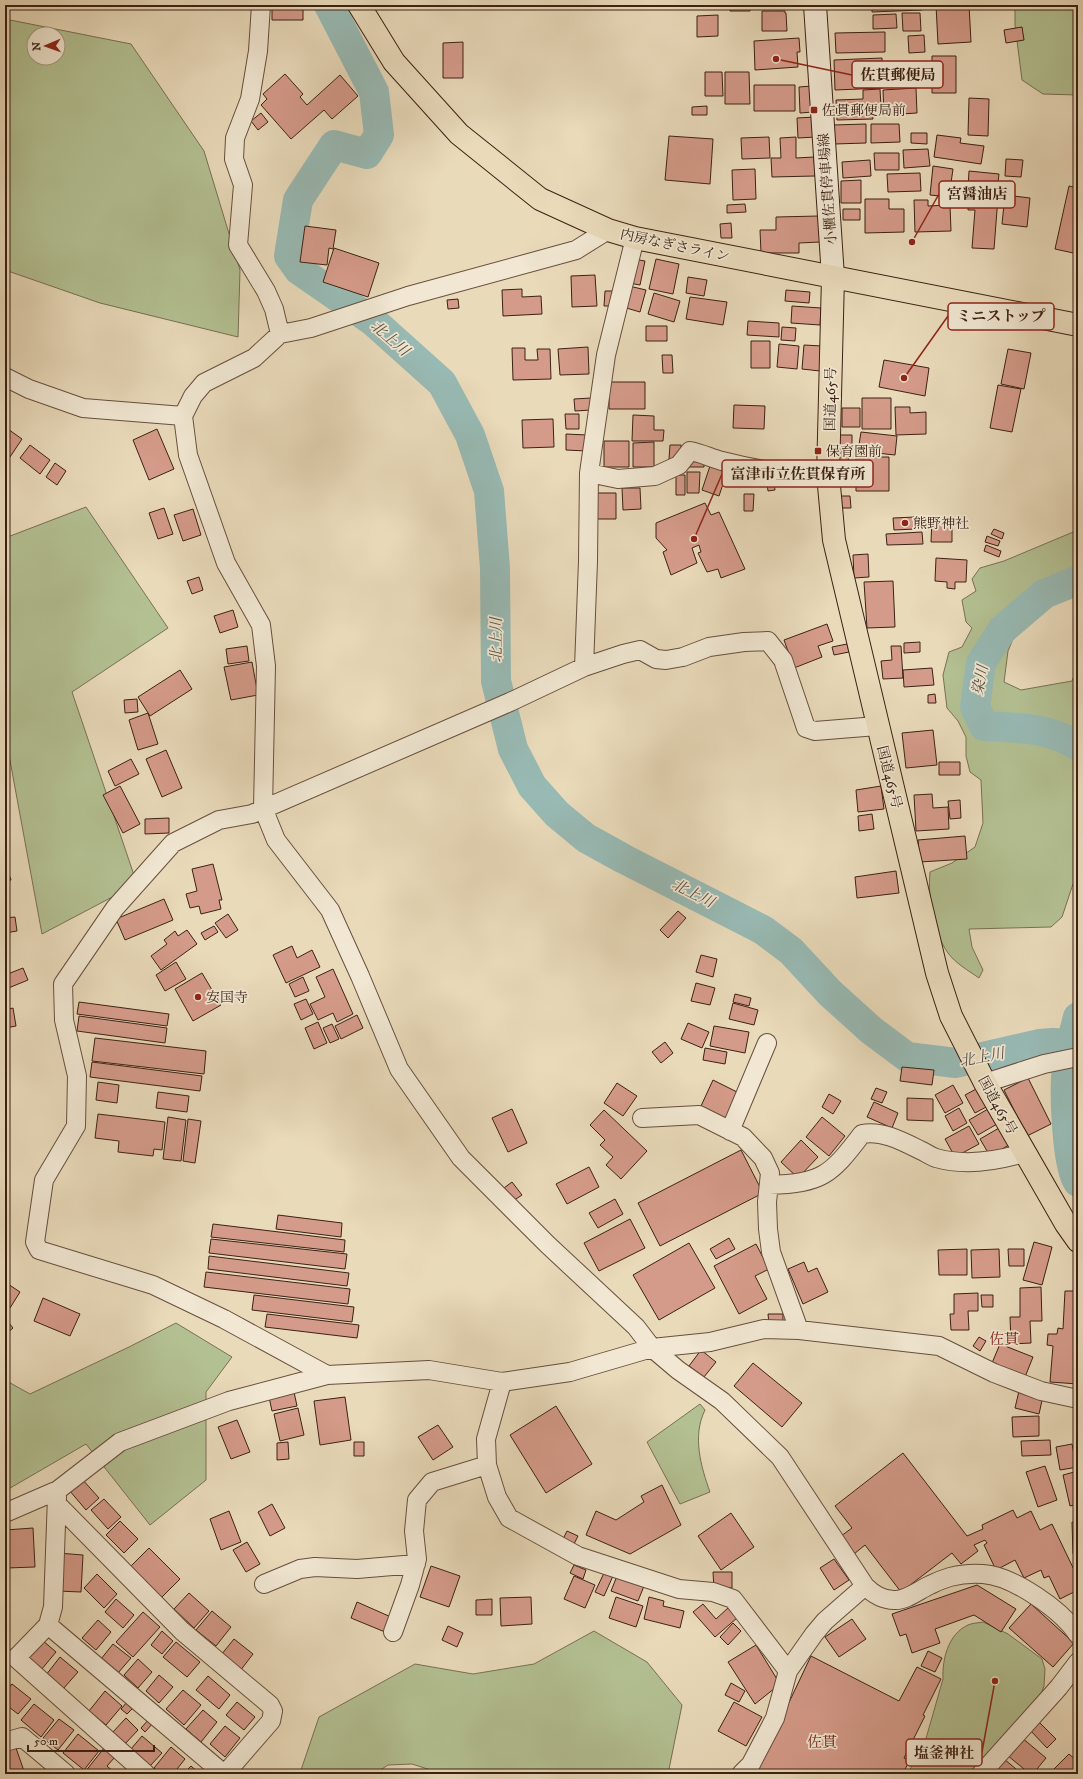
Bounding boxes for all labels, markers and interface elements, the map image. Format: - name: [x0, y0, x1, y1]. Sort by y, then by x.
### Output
- north arrow: [26, 26, 66, 66]
- text: N: [30, 42, 44, 51]
- callout: 佐貫郵便局: [852, 61, 943, 88]
- text: 佐貫郵便局: [860, 66, 936, 85]
- place label: 佐貫郵便局前: [822, 102, 906, 120]
- marker: 佐貫郵便局前: [809, 105, 819, 115]
- street label: 小櫃佐貫停車場線: [815, 132, 841, 245]
- callout: 宮醤油店: [939, 181, 1015, 208]
- text: 宮醤油店: [947, 185, 1007, 204]
- street label: 内房なぎさライン: [618, 226, 731, 266]
- callout: ミニストップ: [948, 303, 1054, 330]
- text: ミニストップ: [956, 307, 1046, 326]
- water label: 北上川: [366, 316, 414, 362]
- street label: 国道465号: [821, 367, 841, 431]
- place label: 保育園前: [826, 443, 882, 461]
- marker: 保育園前: [813, 446, 823, 456]
- callout: 富津市立佐貫保育所: [722, 460, 873, 487]
- text: 富津市立佐貫保育所: [730, 465, 866, 484]
- place label: 熊野神社: [913, 515, 969, 533]
- marker: 熊野神社: [900, 518, 910, 528]
- water label: 北上川: [487, 616, 506, 663]
- water label: 染川: [968, 662, 993, 697]
- street label: 国道465号: [873, 744, 906, 811]
- water label: 北上川: [668, 875, 719, 913]
- place label: 安国寺: [206, 989, 248, 1007]
- marker: 安国寺: [193, 992, 203, 1002]
- water label: 北上川: [958, 1043, 1008, 1071]
- street label: 国道465号: [974, 1073, 1021, 1138]
- district label: 佐貫: [989, 1330, 1019, 1349]
- scale bar: [28, 1727, 154, 1753]
- district label: 佐貫: [807, 1733, 837, 1752]
- text: 50 m: [34, 1734, 58, 1749]
- callout: 塩釜神社: [906, 1739, 982, 1766]
- text: 塩釜神社: [914, 1744, 974, 1763]

